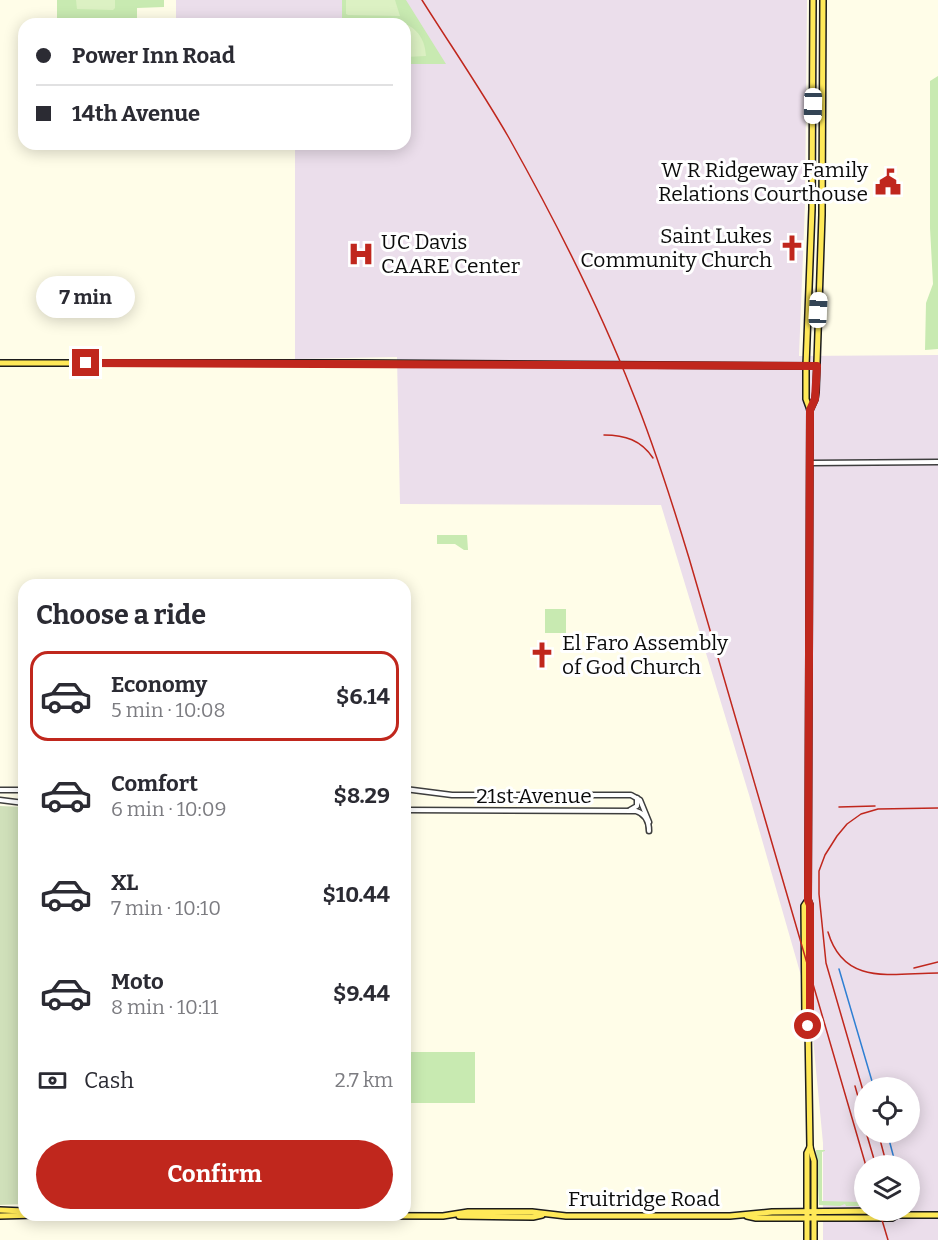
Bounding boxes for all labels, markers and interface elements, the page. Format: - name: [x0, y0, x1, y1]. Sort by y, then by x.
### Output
- text: Power Inn Road: [72, 42, 235, 69]
- car: [804, 88, 822, 124]
- text: 14th Avenue: [72, 100, 200, 127]
- place label: W R Ridgeway Family Relations Courthouse: [658, 157, 869, 207]
- public building icon: W R Ridgeway Family Relations Courthouse: [873, 167, 903, 197]
- place label: Saint Lukes Community Church: [580, 223, 772, 273]
- place label: UC Davis CAARE Center: [381, 229, 520, 279]
- church icon: Saint Lukes Community Church: [777, 233, 807, 263]
- hospital icon: UC Davis CAARE Center: [346, 239, 376, 269]
- callout: 7 min: [36, 276, 136, 318]
- text: 7 min: [59, 285, 112, 309]
- car: [808, 292, 828, 328]
- route end: [72, 349, 99, 376]
- text: Choose a ride: [36, 599, 206, 631]
- place label: El Faro Assembly of God Church: [562, 630, 729, 680]
- church icon: El Faro Assembly of God Church: [527, 640, 557, 670]
- icon: car: [39, 669, 93, 723]
- text: Economy: [111, 671, 207, 698]
- text: $6.14: [336, 683, 390, 710]
- text: 5 min · 10:08: [111, 698, 226, 722]
- icon: car: [39, 768, 93, 822]
- text: Comfort: [111, 770, 198, 797]
- text: $8.29: [334, 782, 390, 809]
- street label: 21st Avenue: [476, 783, 592, 809]
- text: 6 min · 10:09: [111, 797, 226, 821]
- icon: car: [39, 867, 93, 921]
- text: XL: [111, 869, 138, 896]
- text: $10.44: [323, 881, 390, 908]
- text: 7 min · 10:10: [111, 896, 221, 920]
- icon: car: [39, 966, 93, 1020]
- text: Moto: [111, 968, 164, 995]
- text: $9.44: [333, 980, 390, 1007]
- text: 8 min · 10:11: [111, 995, 218, 1019]
- route start: [794, 1012, 821, 1039]
- icon: cash: [36, 1064, 69, 1097]
- text: Cash: [84, 1067, 134, 1094]
- text: 2.7 km: [335, 1068, 393, 1092]
- map controls: [854, 1077, 920, 1221]
- button: locate: [854, 1077, 920, 1143]
- button: Confirm: [36, 1140, 393, 1209]
- button: layers: [854, 1155, 920, 1221]
- street label: Fruitridge Road: [568, 1186, 720, 1212]

